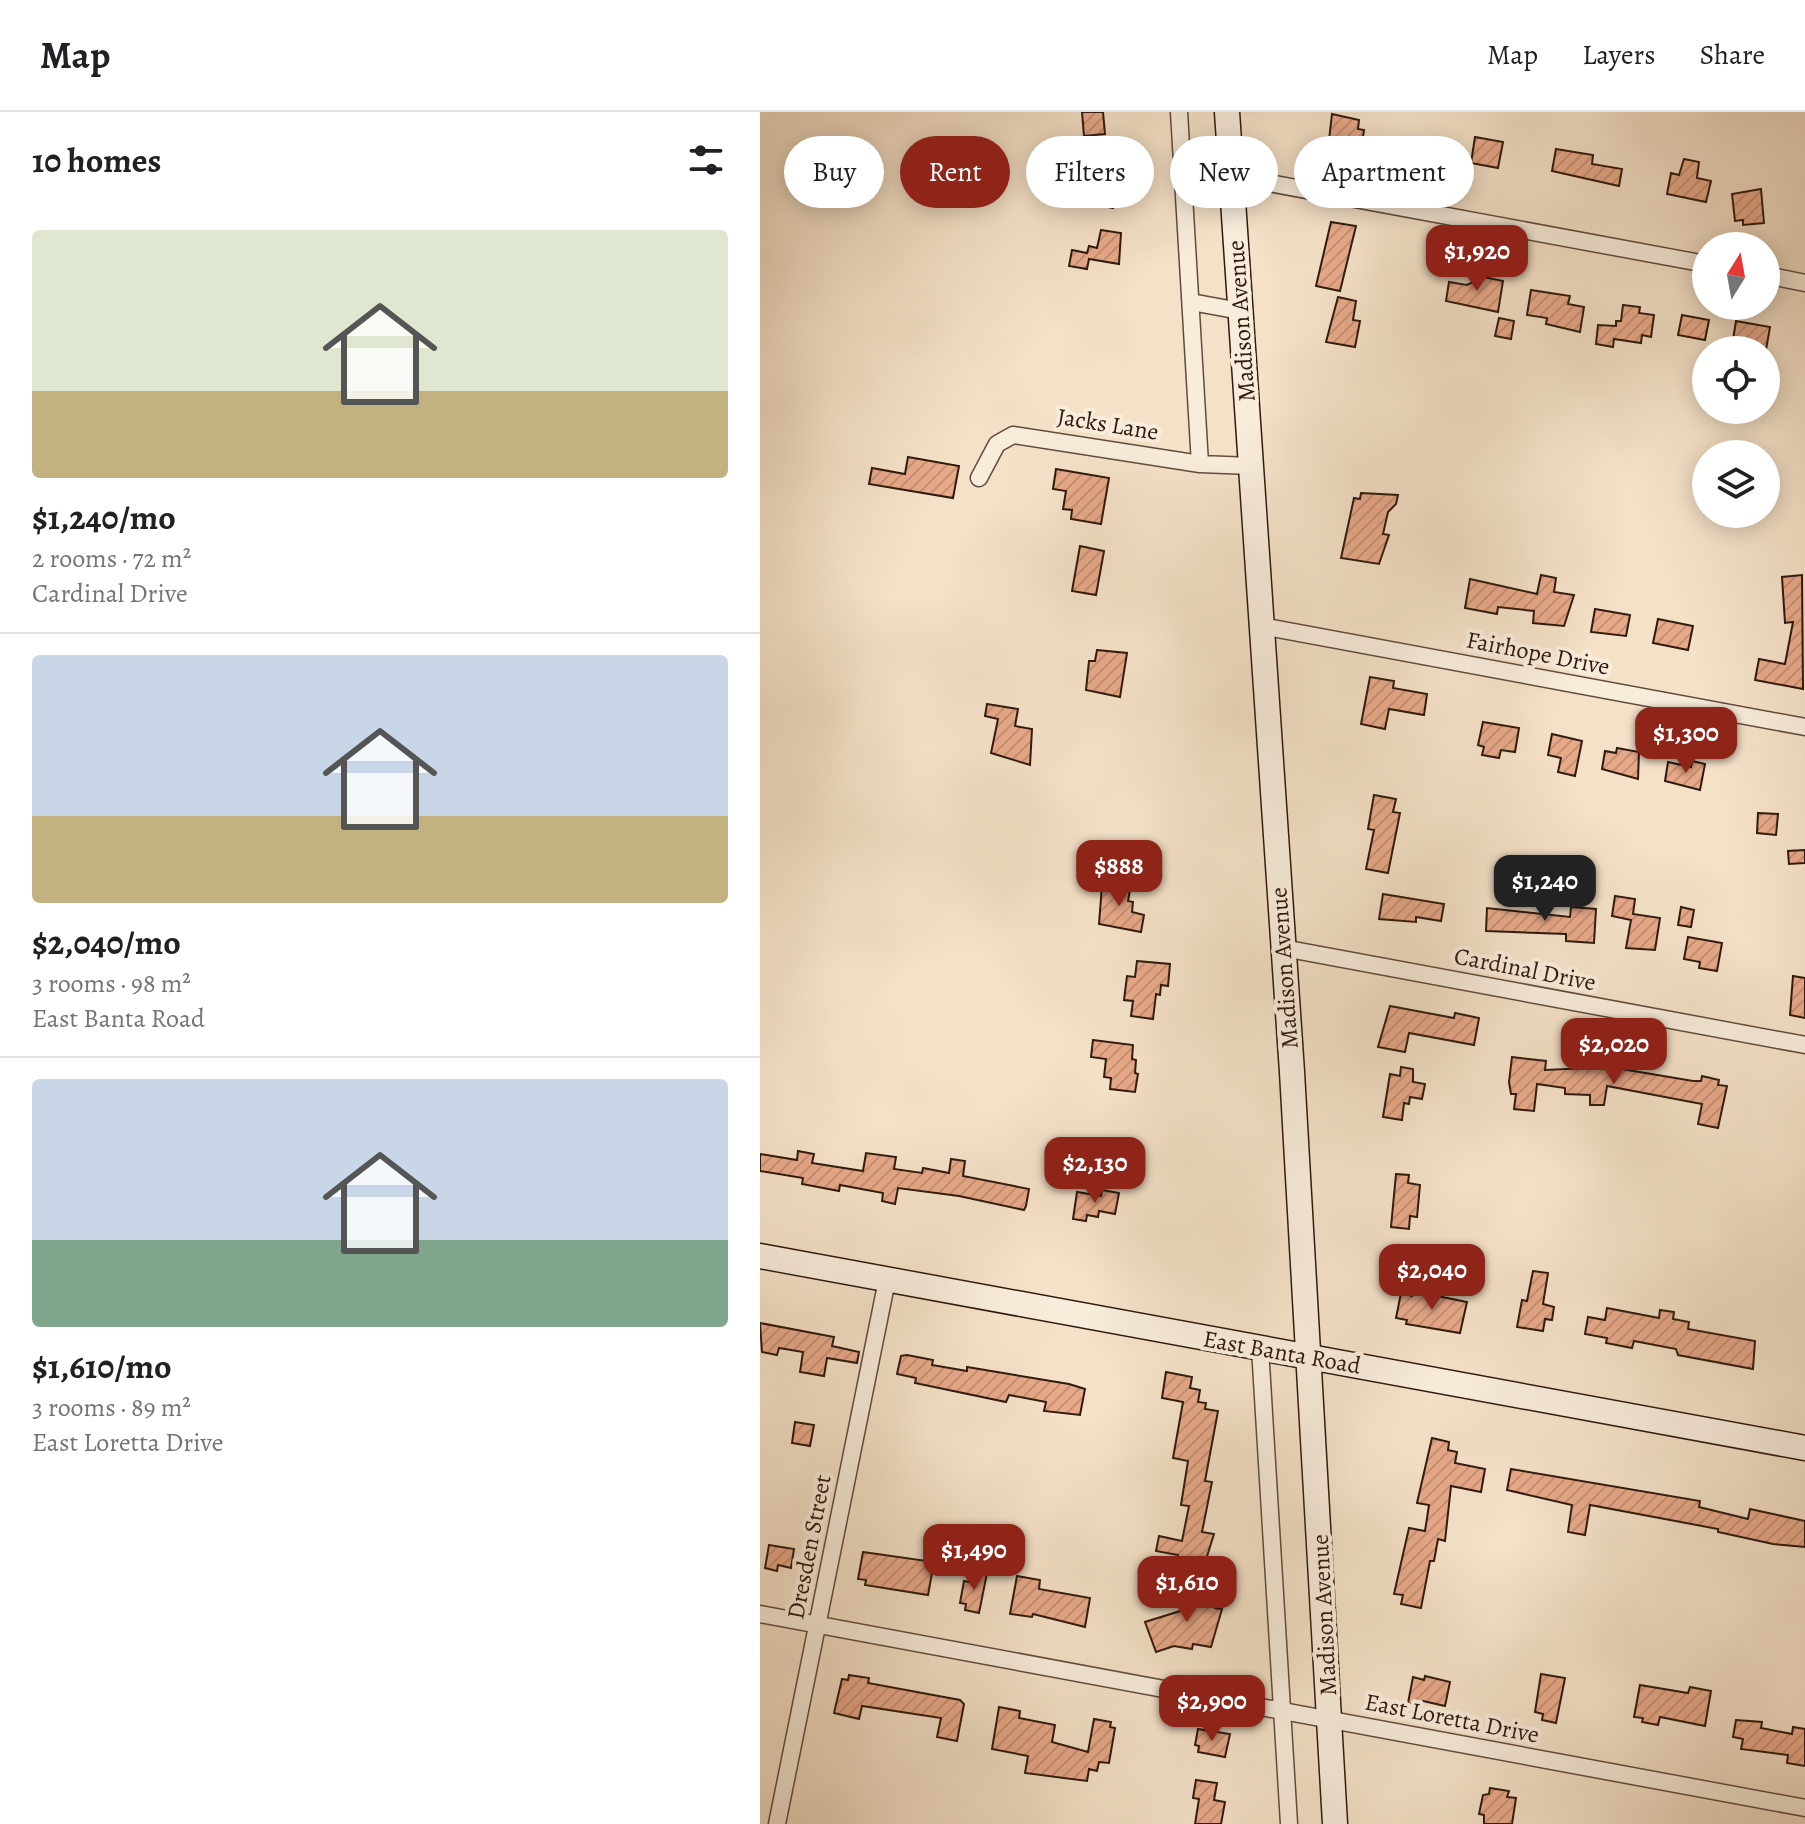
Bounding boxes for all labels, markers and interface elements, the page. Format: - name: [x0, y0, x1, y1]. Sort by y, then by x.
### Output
- text: Map: [40, 29, 110, 81]
- text: Map: [1487, 36, 1538, 74]
- text: Layers: [1582, 36, 1655, 74]
- text: Share: [1699, 36, 1765, 74]
- chip: Buy: [784, 136, 884, 208]
- chip: Rent: [900, 136, 1010, 208]
- chip: Filters: [1026, 136, 1154, 208]
- chip: New: [1170, 136, 1278, 208]
- chip: Apartment: [1294, 136, 1474, 208]
- text: 10 homes: [32, 137, 161, 184]
- icon: filters: [684, 138, 728, 182]
- pin: $1,920: [1412, 225, 1542, 293]
- north arrow: [1692, 232, 1780, 320]
- map controls: [1692, 232, 1780, 528]
- text: $1,920: [1444, 233, 1510, 268]
- street label: Madison Avenue: [1219, 239, 1263, 403]
- icon: home: [308, 282, 452, 426]
- button: locate: [1692, 336, 1780, 424]
- street label: Jacks Lane: [1055, 400, 1161, 448]
- button: layers: [1692, 440, 1780, 528]
- text: $1,240/mo: [32, 494, 176, 541]
- text: 2 rooms · 72 m²: [32, 541, 191, 576]
- text: Cardinal Drive: [32, 576, 188, 611]
- street label: Fairhope Drive: [1464, 623, 1612, 683]
- icon: home: [308, 707, 452, 851]
- pin: $1,300: [1621, 707, 1751, 775]
- text: $1,300: [1653, 715, 1719, 750]
- pin: $888: [1072, 840, 1166, 908]
- text: $888: [1094, 848, 1144, 883]
- pin: $1,240: [1480, 855, 1610, 923]
- text: $1,240: [1512, 863, 1578, 898]
- street label: Madison Avenue: [1262, 886, 1306, 1050]
- text: $2,040/mo: [32, 919, 181, 966]
- street label: Cardinal Drive: [1451, 940, 1599, 998]
- text: 3 rooms · 98 m²: [32, 966, 191, 1001]
- text: East Banta Road: [32, 1001, 205, 1036]
- pin: $2,020: [1549, 1018, 1679, 1086]
- text: $2,020: [1579, 1026, 1649, 1061]
- icon: home: [308, 1131, 452, 1275]
- pin: $2,130: [1030, 1137, 1160, 1205]
- text: $2,130: [1062, 1145, 1128, 1180]
- pin: $2,040: [1367, 1244, 1497, 1312]
- text: $2,040: [1397, 1252, 1467, 1287]
- street label: East Banta Road: [1201, 1322, 1364, 1382]
- text: $1,610/mo: [32, 1343, 172, 1390]
- text: 3 rooms · 89 m²: [32, 1390, 191, 1425]
- text: East Loretta Drive: [32, 1425, 223, 1460]
- street label: Dresden Street: [779, 1472, 839, 1622]
- pin: $1,490: [909, 1524, 1039, 1592]
- text: $1,490: [941, 1532, 1007, 1567]
- street label: Madison Avenue: [1304, 1533, 1344, 1697]
- pin: $1,610: [1122, 1556, 1252, 1624]
- text: $1,610: [1156, 1564, 1218, 1599]
- pin: $2,900: [1147, 1675, 1277, 1743]
- text: $2,900: [1177, 1683, 1247, 1718]
- street label: East Loretta Drive: [1362, 1685, 1542, 1751]

